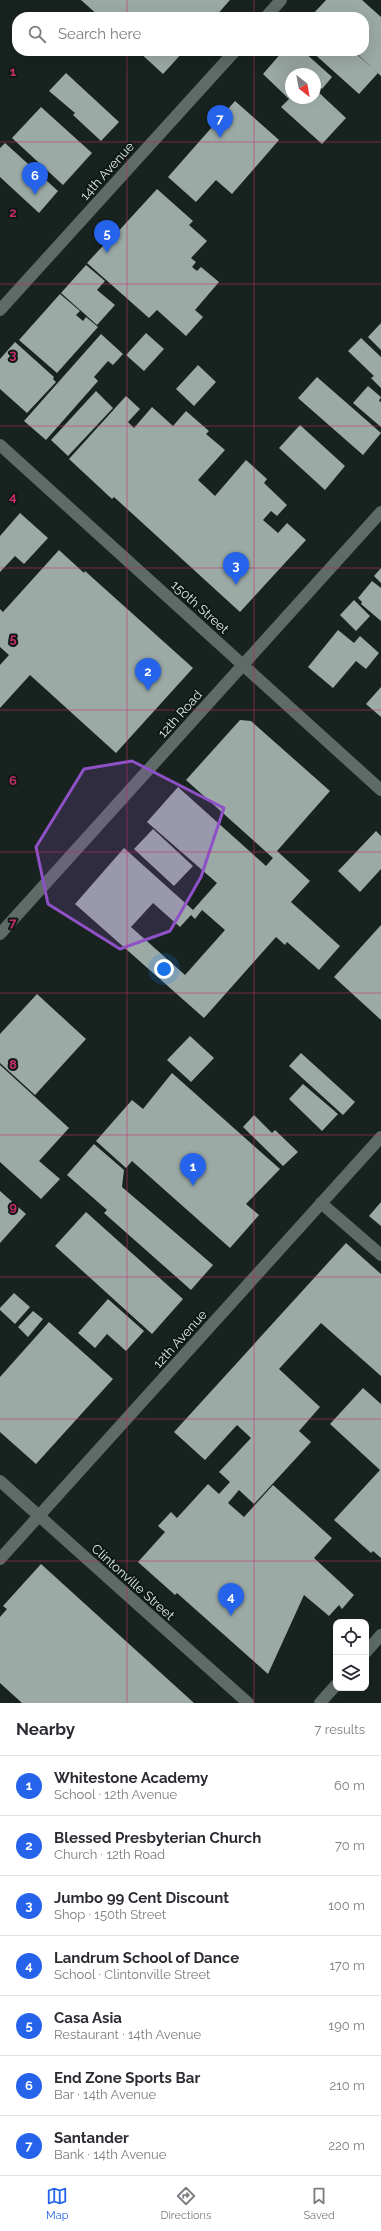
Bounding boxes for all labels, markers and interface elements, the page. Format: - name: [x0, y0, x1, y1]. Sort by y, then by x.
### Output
- search box: [12, 12, 369, 56]
- icon: search: [26, 23, 48, 45]
- text: Search here: [58, 25, 141, 43]
- text: 1: [10, 64, 17, 79]
- north arrow: [285, 68, 321, 104]
- pin: 7: [207, 105, 233, 138]
- street label: 14th Avenue: [77, 139, 137, 203]
- pin: 6: [22, 162, 48, 195]
- text: 2: [9, 205, 17, 220]
- pin: 5: [94, 220, 120, 253]
- text: 3: [9, 347, 17, 362]
- text: 4: [9, 489, 17, 504]
- pin: 3: [223, 552, 249, 585]
- street label: 150th Street: [168, 577, 232, 637]
- text: 5: [9, 631, 17, 646]
- pin: 2: [135, 658, 161, 691]
- street label: 12th Road: [155, 687, 205, 741]
- text: 6: [9, 773, 17, 788]
- text: 7: [9, 915, 17, 930]
- your location: [154, 959, 174, 979]
- text: 8: [9, 1057, 17, 1072]
- pin: 1: [180, 1153, 206, 1186]
- text: 9: [9, 1199, 17, 1214]
- street label: 12th Avenue: [150, 1307, 210, 1371]
- street label: Clintonville Street: [89, 1541, 178, 1623]
- pin: 4: [218, 1583, 244, 1616]
- map controls: [333, 1619, 369, 1691]
- button: locate: [333, 1619, 369, 1655]
- button: layers: [333, 1655, 369, 1691]
- text: Nearby: [16, 1719, 75, 1739]
- text: 7 results: [315, 1722, 365, 1737]
- text: Whitestone Academy: [54, 1769, 208, 1787]
- text: 1: [26, 1778, 32, 1793]
- text: 60 m: [334, 1778, 365, 1793]
- text: School · 12th Avenue: [54, 1787, 177, 1802]
- text: Blessed Presbyterian Church: [54, 1829, 261, 1847]
- text: 2: [25, 1838, 33, 1853]
- text: 70 m: [335, 1838, 365, 1853]
- text: Church · 12th Road: [54, 1847, 165, 1862]
- text: Jumbo 99 Cent Discount: [54, 1889, 229, 1907]
- text: 3: [25, 1898, 33, 1913]
- text: 100 m: [328, 1898, 365, 1913]
- text: Shop · 150th Street: [54, 1907, 166, 1922]
- text: Landrum School of Dance: [54, 1949, 239, 1967]
- text: 4: [25, 1958, 33, 1973]
- text: 170 m: [329, 1958, 365, 1973]
- text: School · Clintonville Street: [54, 1967, 210, 1982]
- text: Casa Asia: [54, 2009, 122, 2027]
- text: 5: [25, 2018, 33, 2033]
- text: 190 m: [329, 2018, 365, 2033]
- text: Restaurant · 14th Avenue: [54, 2027, 201, 2042]
- text: End Zone Sports Bar: [54, 2069, 200, 2087]
- text: 6: [25, 2078, 33, 2093]
- text: 210 m: [329, 2078, 365, 2093]
- text: Bar · 14th Avenue: [54, 2087, 156, 2102]
- text: Santander: [54, 2129, 129, 2147]
- text: 7: [25, 2138, 33, 2153]
- text: 220 m: [328, 2138, 365, 2153]
- text: Bank · 14th Avenue: [54, 2147, 166, 2162]
- tab: Map: [46, 2185, 68, 2222]
- tab: Directions: [161, 2185, 211, 2222]
- tab: Saved: [303, 2185, 335, 2222]

